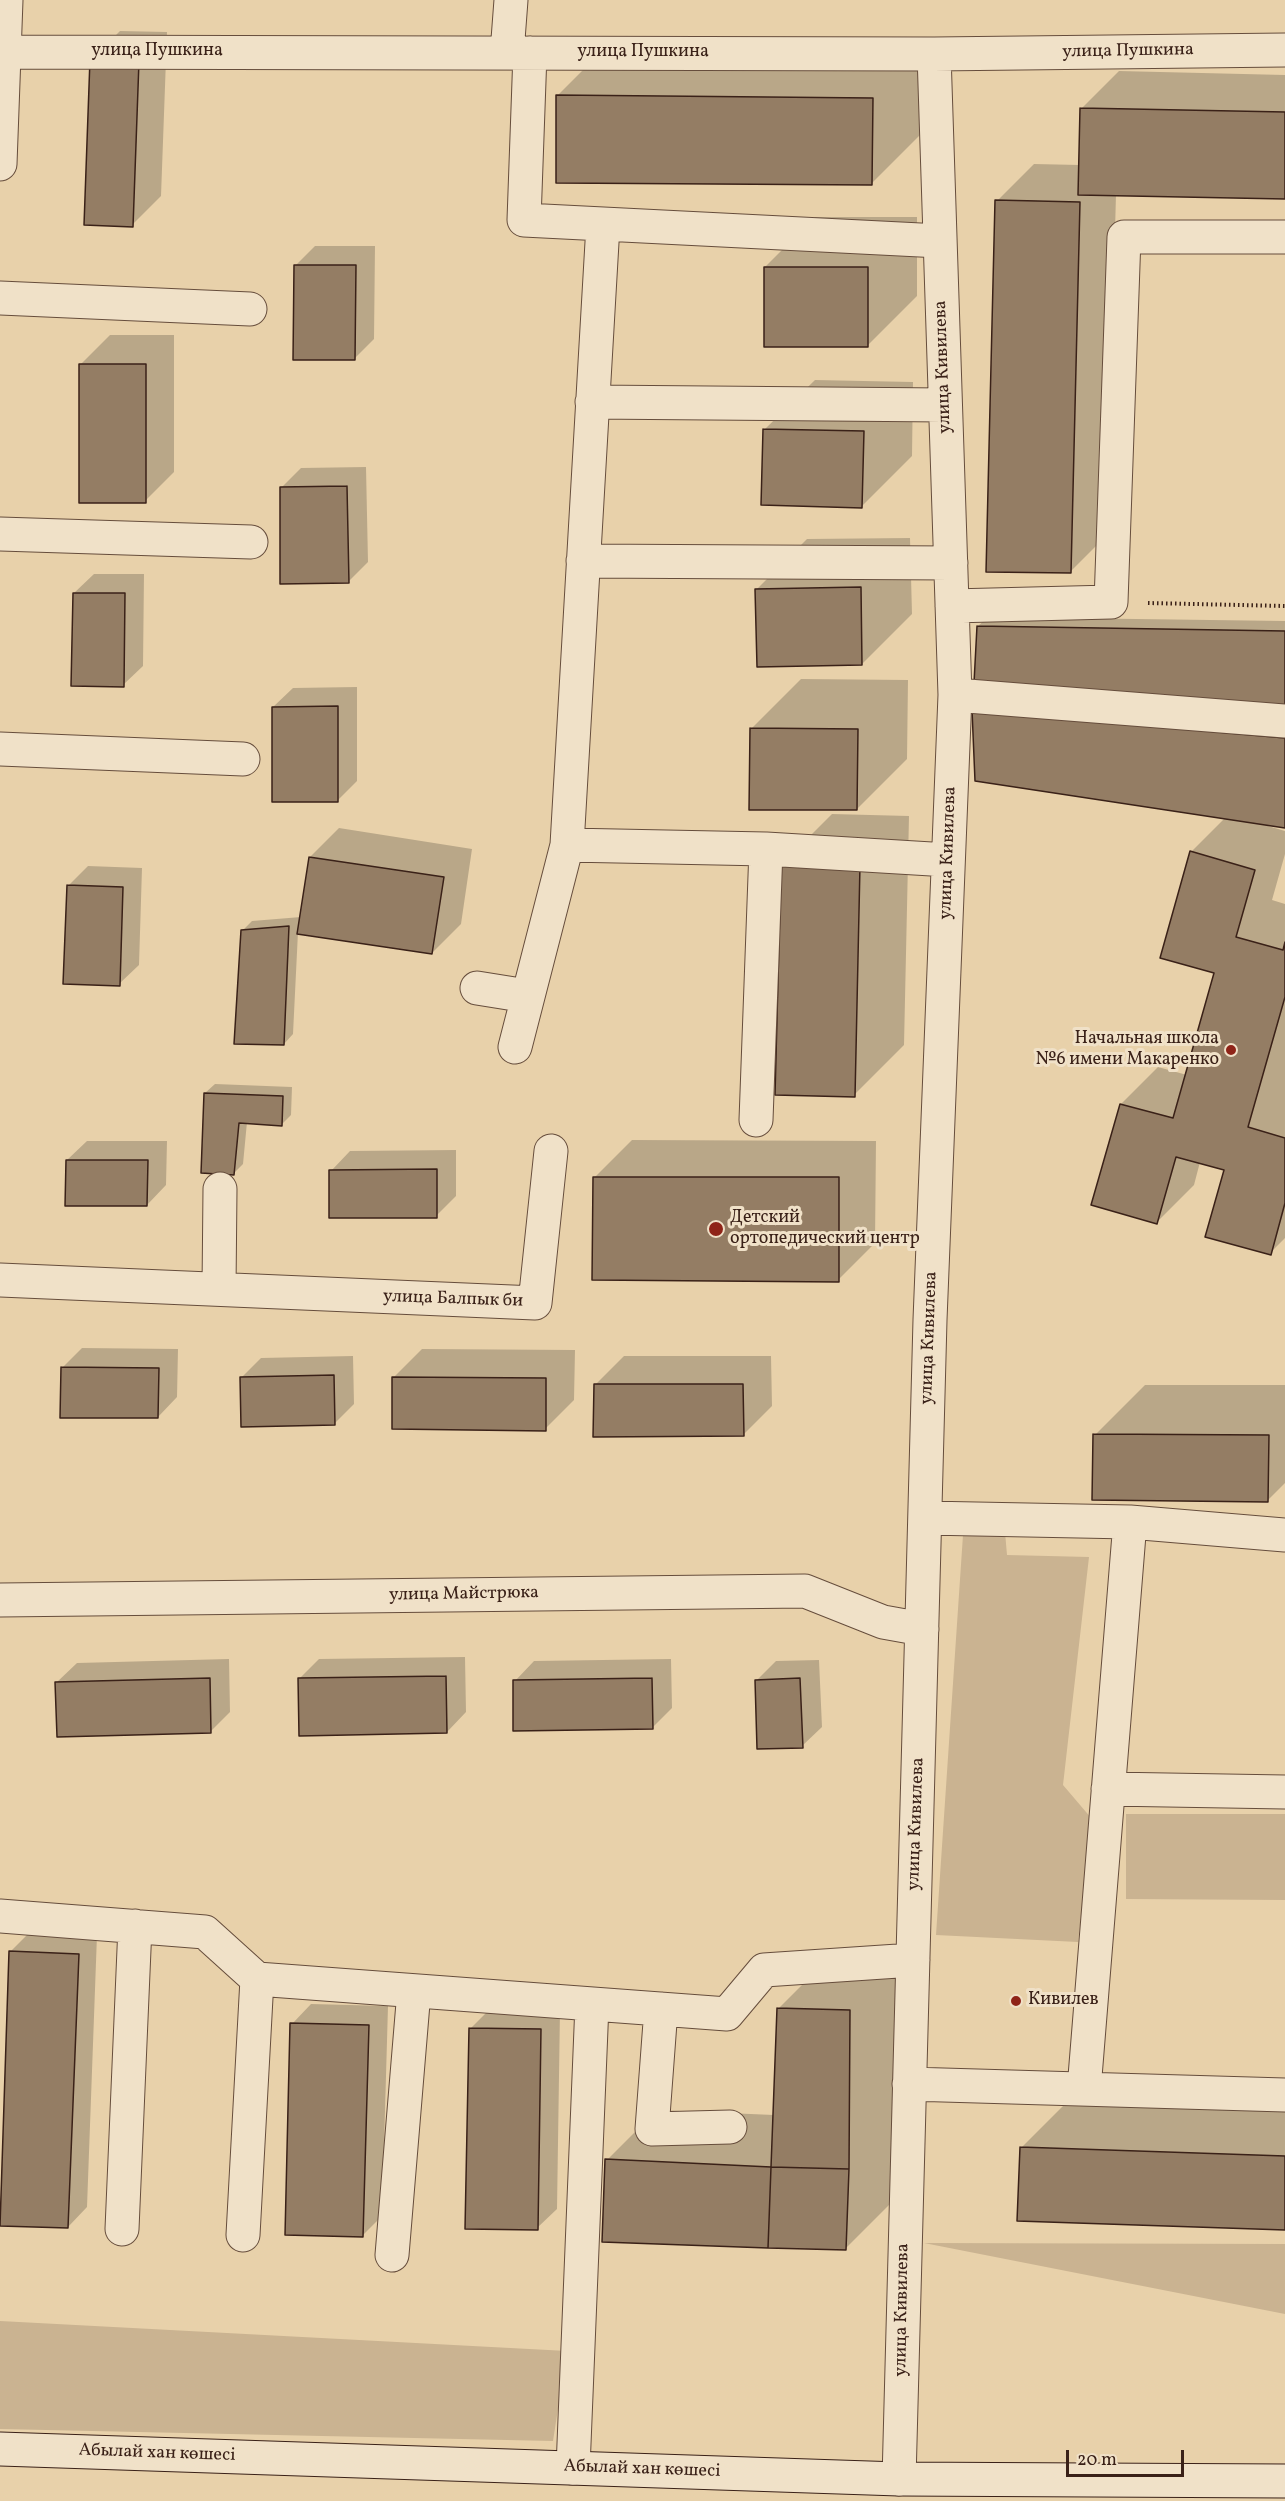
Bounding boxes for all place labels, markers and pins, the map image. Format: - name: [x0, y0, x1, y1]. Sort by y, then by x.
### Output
- place label: Начальная школа №6 имени Макаренко: [1035, 1029, 1219, 1072]
- marker: Начальная школа №6 имени Макаренко: [1224, 1043, 1238, 1057]
- place label: Детский ортопедический центр: [730, 1208, 920, 1250]
- marker: Детский ортопедический центр: [707, 1220, 725, 1238]
- place label: Кивилев: [1028, 1990, 1099, 2012]
- marker: Кивилев: [1009, 1994, 1023, 2008]

